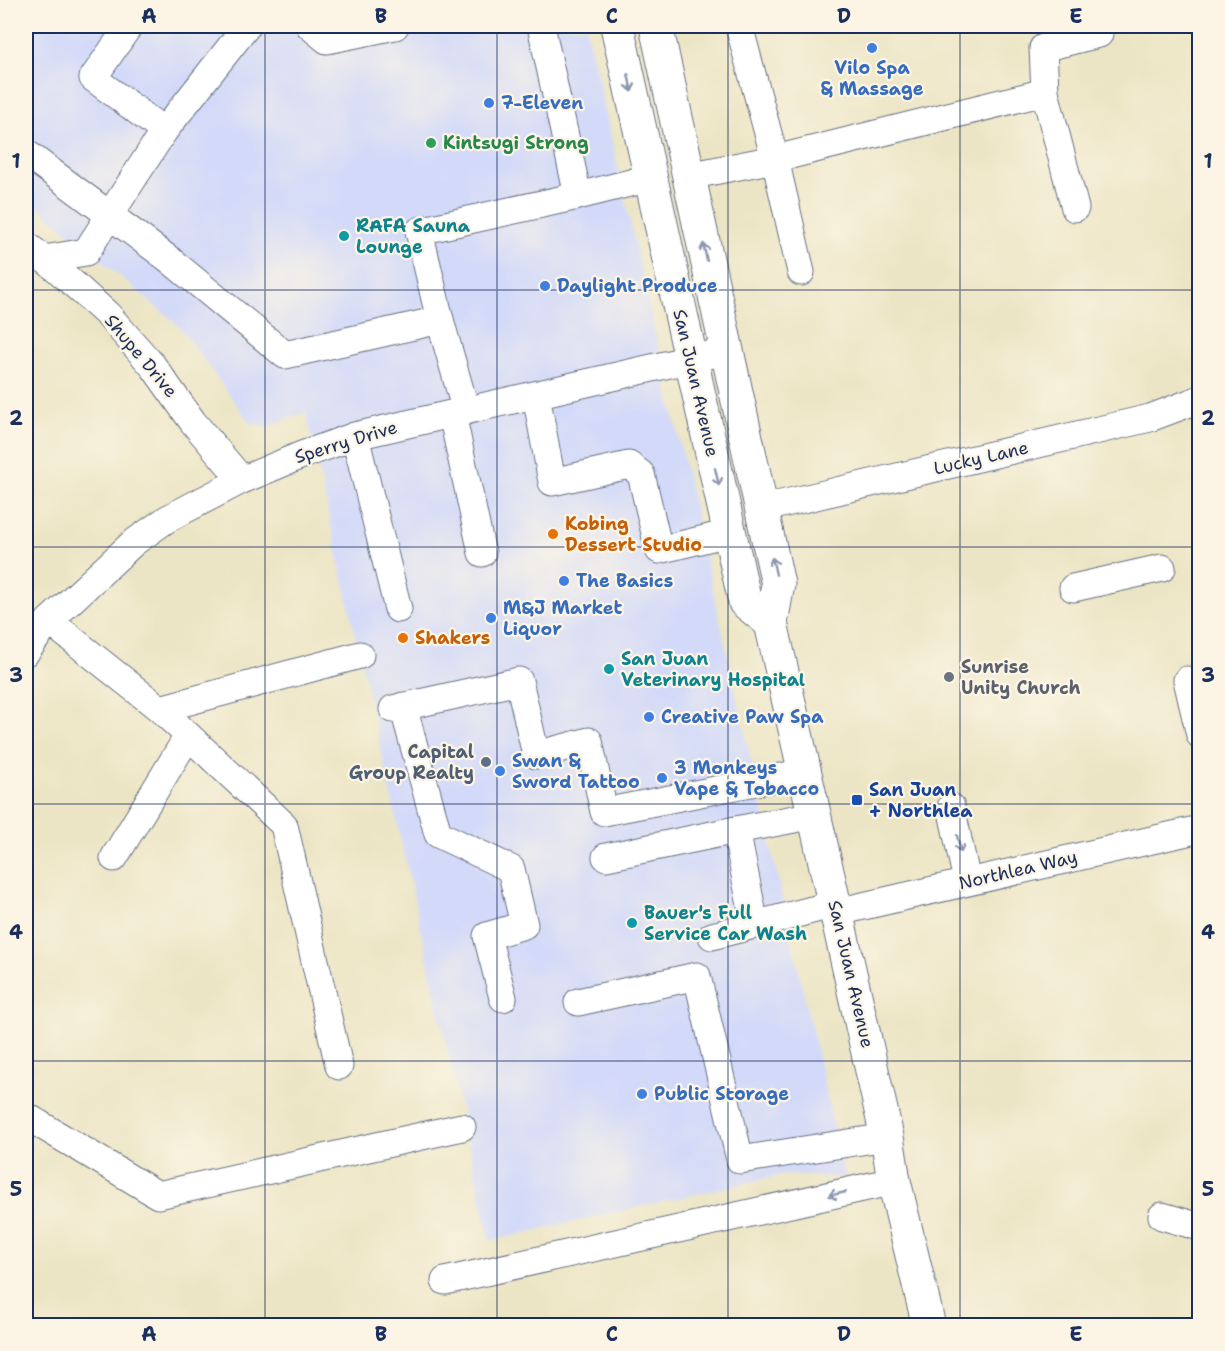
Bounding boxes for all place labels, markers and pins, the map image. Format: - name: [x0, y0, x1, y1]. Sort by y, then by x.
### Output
- marker: Vilo Spa & Massage: [865, 41, 879, 55]
- place label: Vilo Spa & Massage: [820, 56, 924, 101]
- place label: 7-Eleven: [501, 91, 583, 115]
- marker: 7-Eleven: [482, 96, 496, 110]
- place label: Kintsugi Strong: [443, 131, 589, 155]
- marker: Kintsugi Strong: [424, 136, 438, 150]
- place label: RAFA Sauna Lounge: [356, 214, 471, 259]
- marker: RAFA Sauna Lounge: [337, 229, 351, 243]
- place label: Daylight Produce: [557, 274, 718, 298]
- marker: Daylight Produce: [538, 279, 552, 293]
- place label: Kobing Dessert Studio: [565, 512, 702, 557]
- marker: Kobing Dessert Studio: [546, 527, 560, 541]
- place label: The Basics: [576, 569, 673, 593]
- marker: The Basics: [557, 574, 571, 588]
- place label: M&J Market Liquor: [503, 596, 622, 641]
- marker: M&J Market Liquor: [484, 611, 498, 625]
- place label: Shakers: [415, 626, 490, 650]
- marker: Shakers: [396, 631, 410, 645]
- place label: San Juan Veterinary Hospital: [621, 647, 805, 692]
- place label: Sunrise Unity Church: [961, 655, 1081, 700]
- marker: San Juan Veterinary Hospital: [602, 662, 616, 676]
- marker: Sunrise Unity Church: [942, 670, 956, 684]
- place label: Creative Paw Spa: [661, 705, 824, 729]
- marker: Creative Paw Spa: [642, 710, 656, 724]
- place label: Capital Group Realty: [349, 740, 474, 785]
- place label: Swan & Sword Tattoo: [512, 749, 640, 794]
- marker: Capital Group Realty: [479, 755, 493, 769]
- place label: 3 Monkeys Vape & Tobacco: [674, 756, 819, 801]
- marker: Swan & Sword Tattoo: [493, 764, 507, 778]
- marker: 3 Monkeys Vape & Tobacco: [655, 771, 669, 785]
- place label: San Juan + Northlea: [869, 778, 973, 823]
- marker: San Juan + Northlea: [850, 793, 864, 807]
- place label: Bauer's Full Service Car Wash: [644, 901, 807, 946]
- marker: Bauer's Full Service Car Wash: [625, 916, 639, 930]
- place label: Public Storage: [654, 1082, 789, 1106]
- marker: Public Storage: [635, 1087, 649, 1101]

